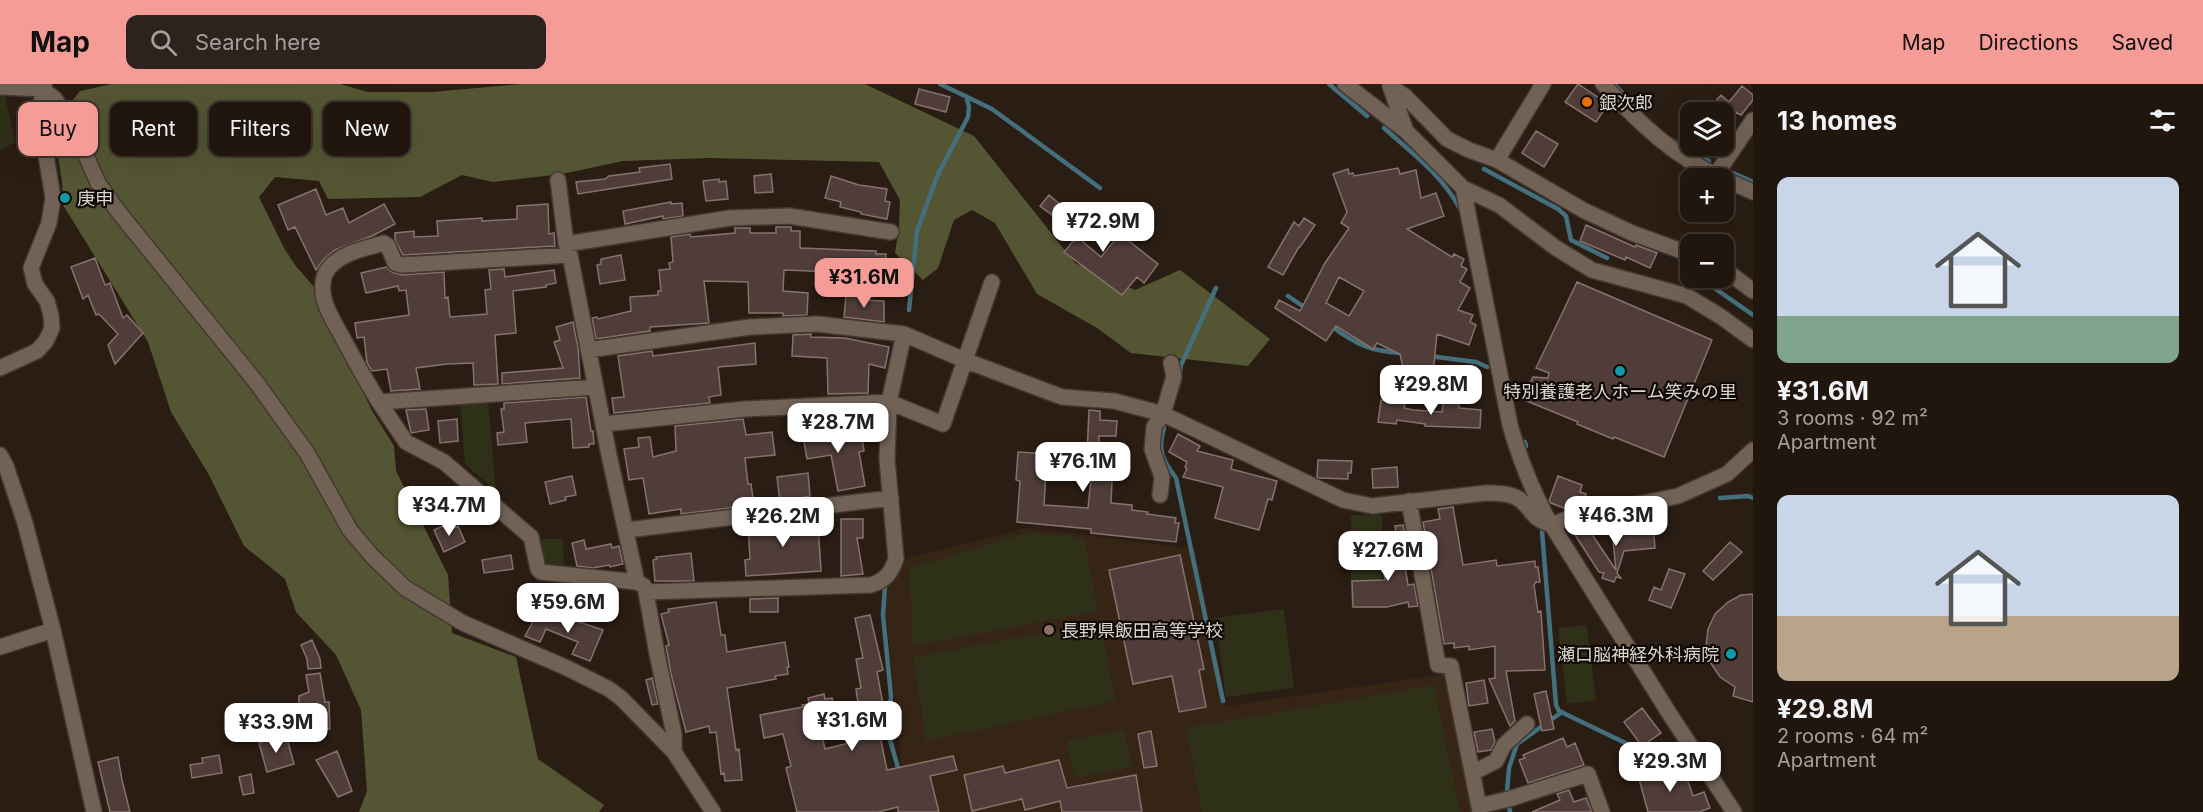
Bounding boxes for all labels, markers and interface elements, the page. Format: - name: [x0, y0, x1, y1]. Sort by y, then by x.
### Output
- search box: [126, 15, 546, 69]
- text: Map: [30, 25, 90, 59]
- icon: search: [147, 26, 180, 59]
- text: Search here: [195, 29, 321, 55]
- text: Map: [1902, 30, 1945, 55]
- text: Directions: [1978, 30, 2079, 55]
- text: Saved: [2112, 30, 2173, 55]
- place label: 銀次郎: [1599, 92, 1653, 113]
- marker: 銀次郎: [1580, 95, 1594, 109]
- chip: Buy: [18, 102, 98, 156]
- chip: Rent: [110, 102, 197, 156]
- chip: Filters: [209, 102, 311, 156]
- chip: New: [323, 102, 410, 156]
- map controls: [1680, 102, 1734, 288]
- button: layers: [1680, 102, 1734, 156]
- icon: filters: [2146, 104, 2179, 137]
- text: 13 homes: [1777, 105, 1897, 136]
- button: +: [1680, 168, 1734, 222]
- place label: 庚申: [77, 188, 113, 209]
- marker: 庚申: [58, 191, 72, 205]
- pin: ¥72.9M: [1054, 202, 1152, 253]
- text: ¥72.9M: [1066, 209, 1140, 233]
- icon: home: [1924, 216, 2032, 324]
- button: −: [1680, 234, 1734, 288]
- pin: ¥31.6M: [815, 258, 913, 309]
- text: ¥31.6M: [829, 265, 899, 289]
- marker: 特別養護老人ホーム笑みの里: [1613, 364, 1627, 378]
- pin: ¥29.8M: [1382, 365, 1480, 416]
- text: ¥29.8M: [1394, 372, 1468, 396]
- text: ¥31.6M: [1777, 375, 1869, 406]
- place label: 特別養護老人ホーム笑みの里: [1503, 381, 1737, 402]
- pin: ¥28.7M: [789, 403, 887, 454]
- text: 3 rooms · 92 m²: [1777, 406, 1928, 430]
- text: ¥28.7M: [801, 410, 875, 434]
- text: Apartment: [1777, 430, 1876, 454]
- pin: ¥76.1M: [1034, 442, 1132, 493]
- text: ¥76.1M: [1049, 449, 1117, 473]
- pin: ¥34.7M: [400, 486, 498, 537]
- text: ¥34.7M: [412, 493, 486, 517]
- pin: ¥46.3M: [1567, 496, 1665, 547]
- pin: ¥26.2M: [734, 497, 832, 548]
- text: ¥46.3M: [1578, 503, 1654, 527]
- text: ¥26.2M: [746, 504, 820, 528]
- pin: ¥27.6M: [1339, 531, 1437, 582]
- icon: home: [1924, 534, 2032, 642]
- text: ¥27.6M: [1353, 538, 1423, 562]
- pin: ¥59.6M: [519, 583, 617, 634]
- text: ¥59.6M: [531, 590, 605, 614]
- place label: 長野県飯田高等学校: [1061, 620, 1223, 641]
- marker: 長野県飯田高等学校: [1042, 623, 1056, 637]
- place label: 瀬口脳神経外科病院: [1557, 644, 1719, 665]
- marker: 瀬口脳神経外科病院: [1724, 647, 1738, 661]
- text: ¥29.8M: [1777, 693, 1873, 724]
- pin: ¥31.6M: [803, 701, 901, 752]
- pin: ¥33.9M: [227, 703, 325, 754]
- text: ¥31.6M: [817, 708, 887, 732]
- text: ¥33.9M: [239, 710, 313, 734]
- text: 2 rooms · 64 m²: [1777, 724, 1928, 748]
- pin: ¥29.3M: [1621, 742, 1719, 793]
- text: Apartment: [1777, 748, 1876, 772]
- text: ¥29.3M: [1633, 749, 1707, 773]

